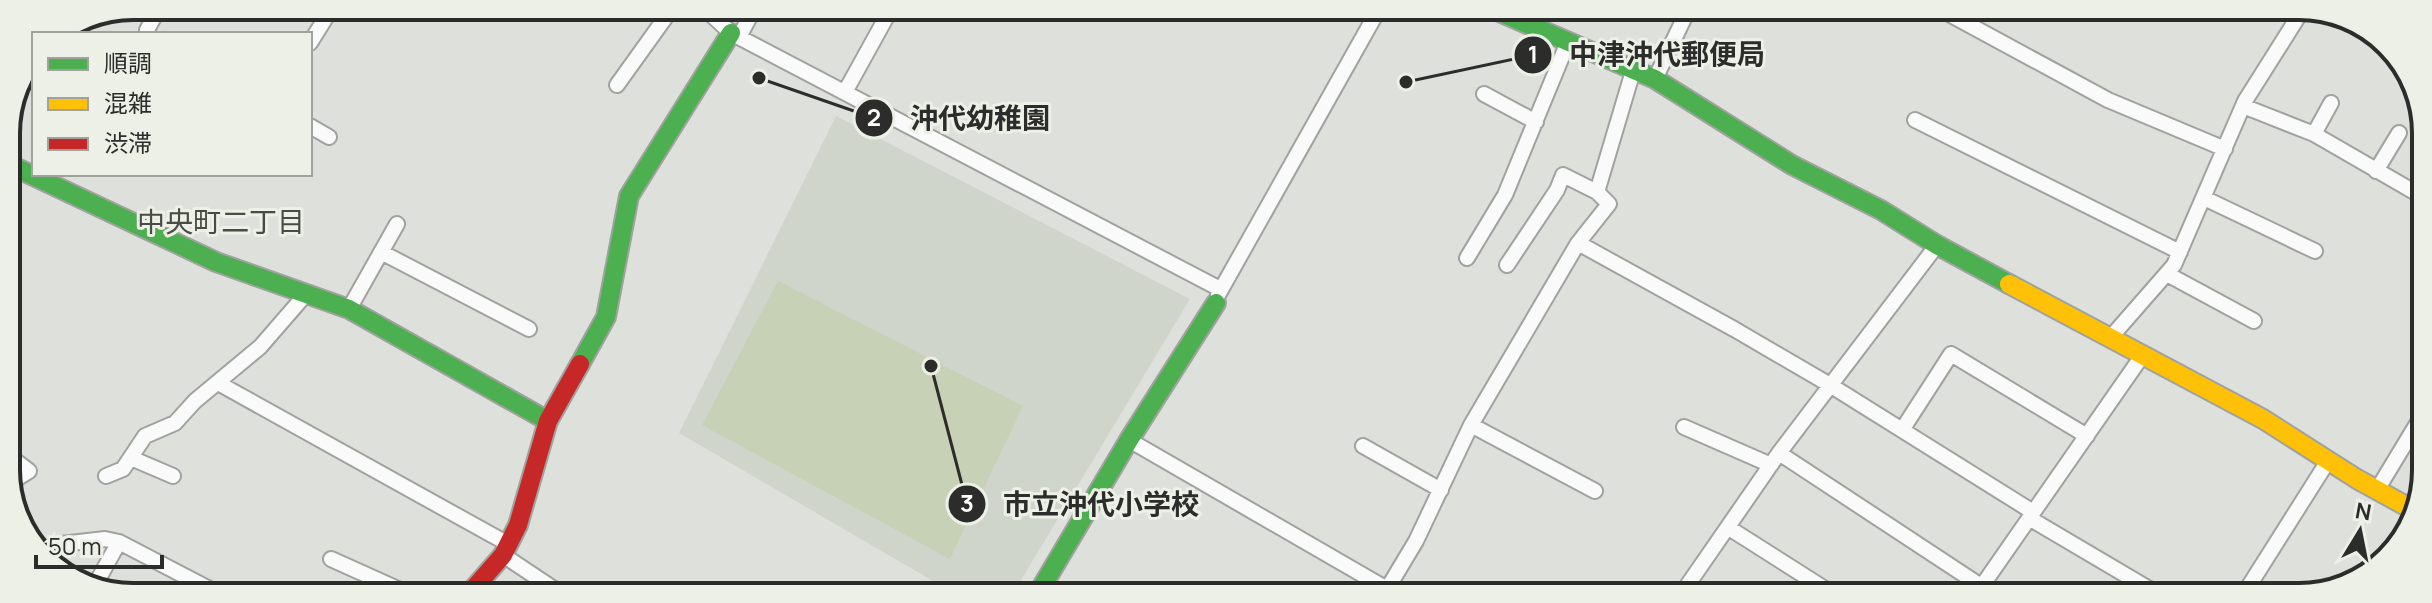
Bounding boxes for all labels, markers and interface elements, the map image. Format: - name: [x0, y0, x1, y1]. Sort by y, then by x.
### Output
- callout: 中津沖代郵便局: [1513, 29, 1781, 81]
- legend: [32, 32, 312, 176]
- text: 中津沖代郵便局: [1569, 34, 1765, 72]
- text: 1: [1528, 37, 1538, 70]
- text: 順調: [104, 46, 152, 79]
- text: 混雑: [104, 86, 152, 119]
- callout: 沖代幼稚園: [854, 92, 1066, 144]
- text: 沖代幼稚園: [910, 98, 1050, 136]
- text: 2: [867, 100, 881, 133]
- text: 渋滞: [104, 126, 152, 159]
- district label: 中央町二丁目: [137, 202, 305, 240]
- callout: 市立沖代小学校: [947, 478, 1215, 530]
- text: 市立沖代小学校: [1003, 484, 1199, 522]
- text: 3: [960, 486, 974, 519]
- north arrow: [2320, 491, 2400, 571]
- text: N: [2353, 495, 2374, 527]
- scale bar: [36, 519, 162, 569]
- text: 50 m: [48, 529, 102, 562]

